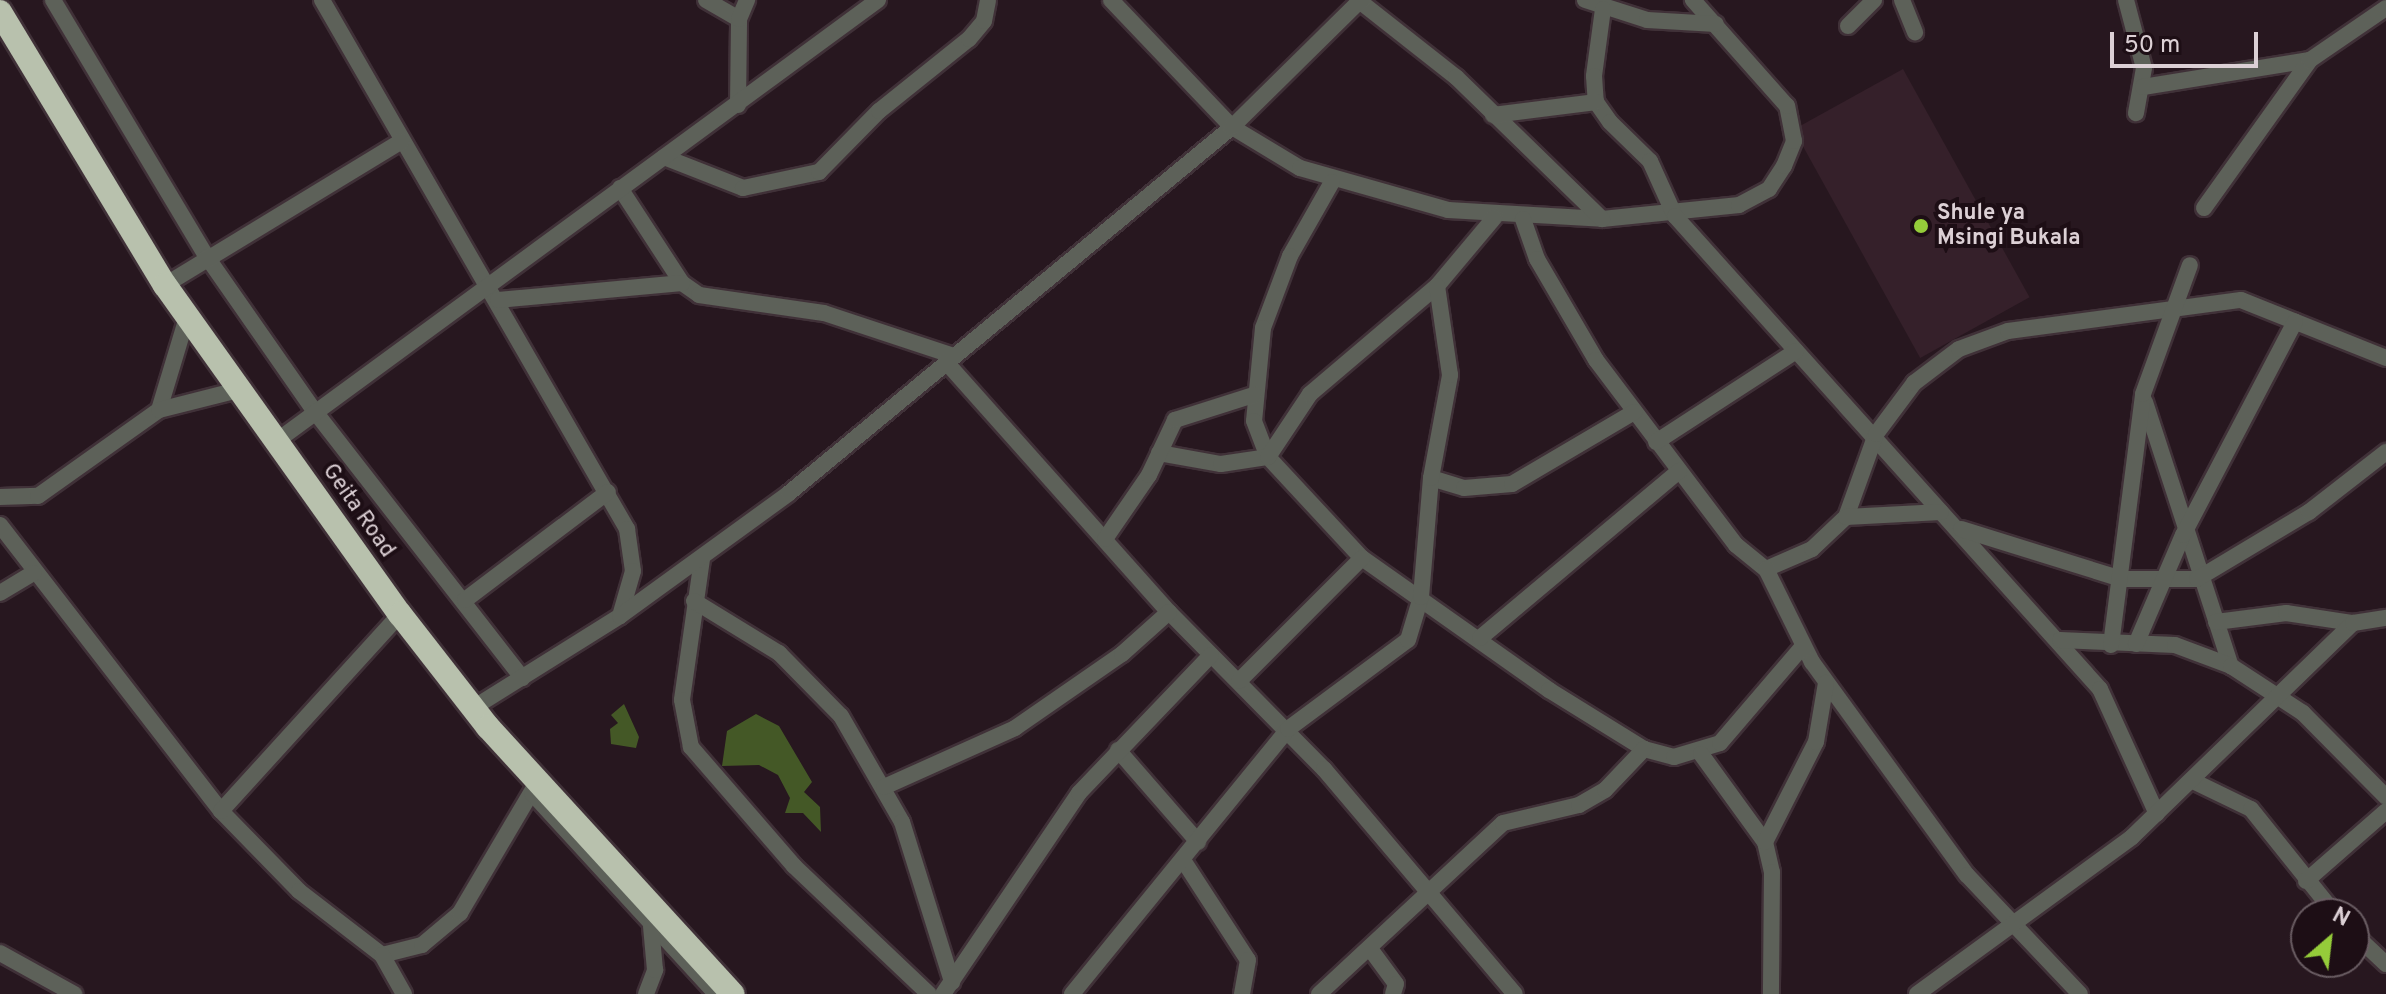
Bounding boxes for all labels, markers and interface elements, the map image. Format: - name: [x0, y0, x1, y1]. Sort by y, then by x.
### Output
- scale bar: [2114, 16, 2262, 66]
- text: 50 m: [2124, 31, 2180, 61]
- place label: Shule ya Msingi Bukala: [1937, 200, 2081, 252]
- marker: Shule ya Msingi Bukala: [1912, 217, 1930, 235]
- street label: Geita Road: [316, 459, 400, 563]
- north arrow: [2290, 898, 2370, 978]
- text: N: [2327, 903, 2354, 934]

